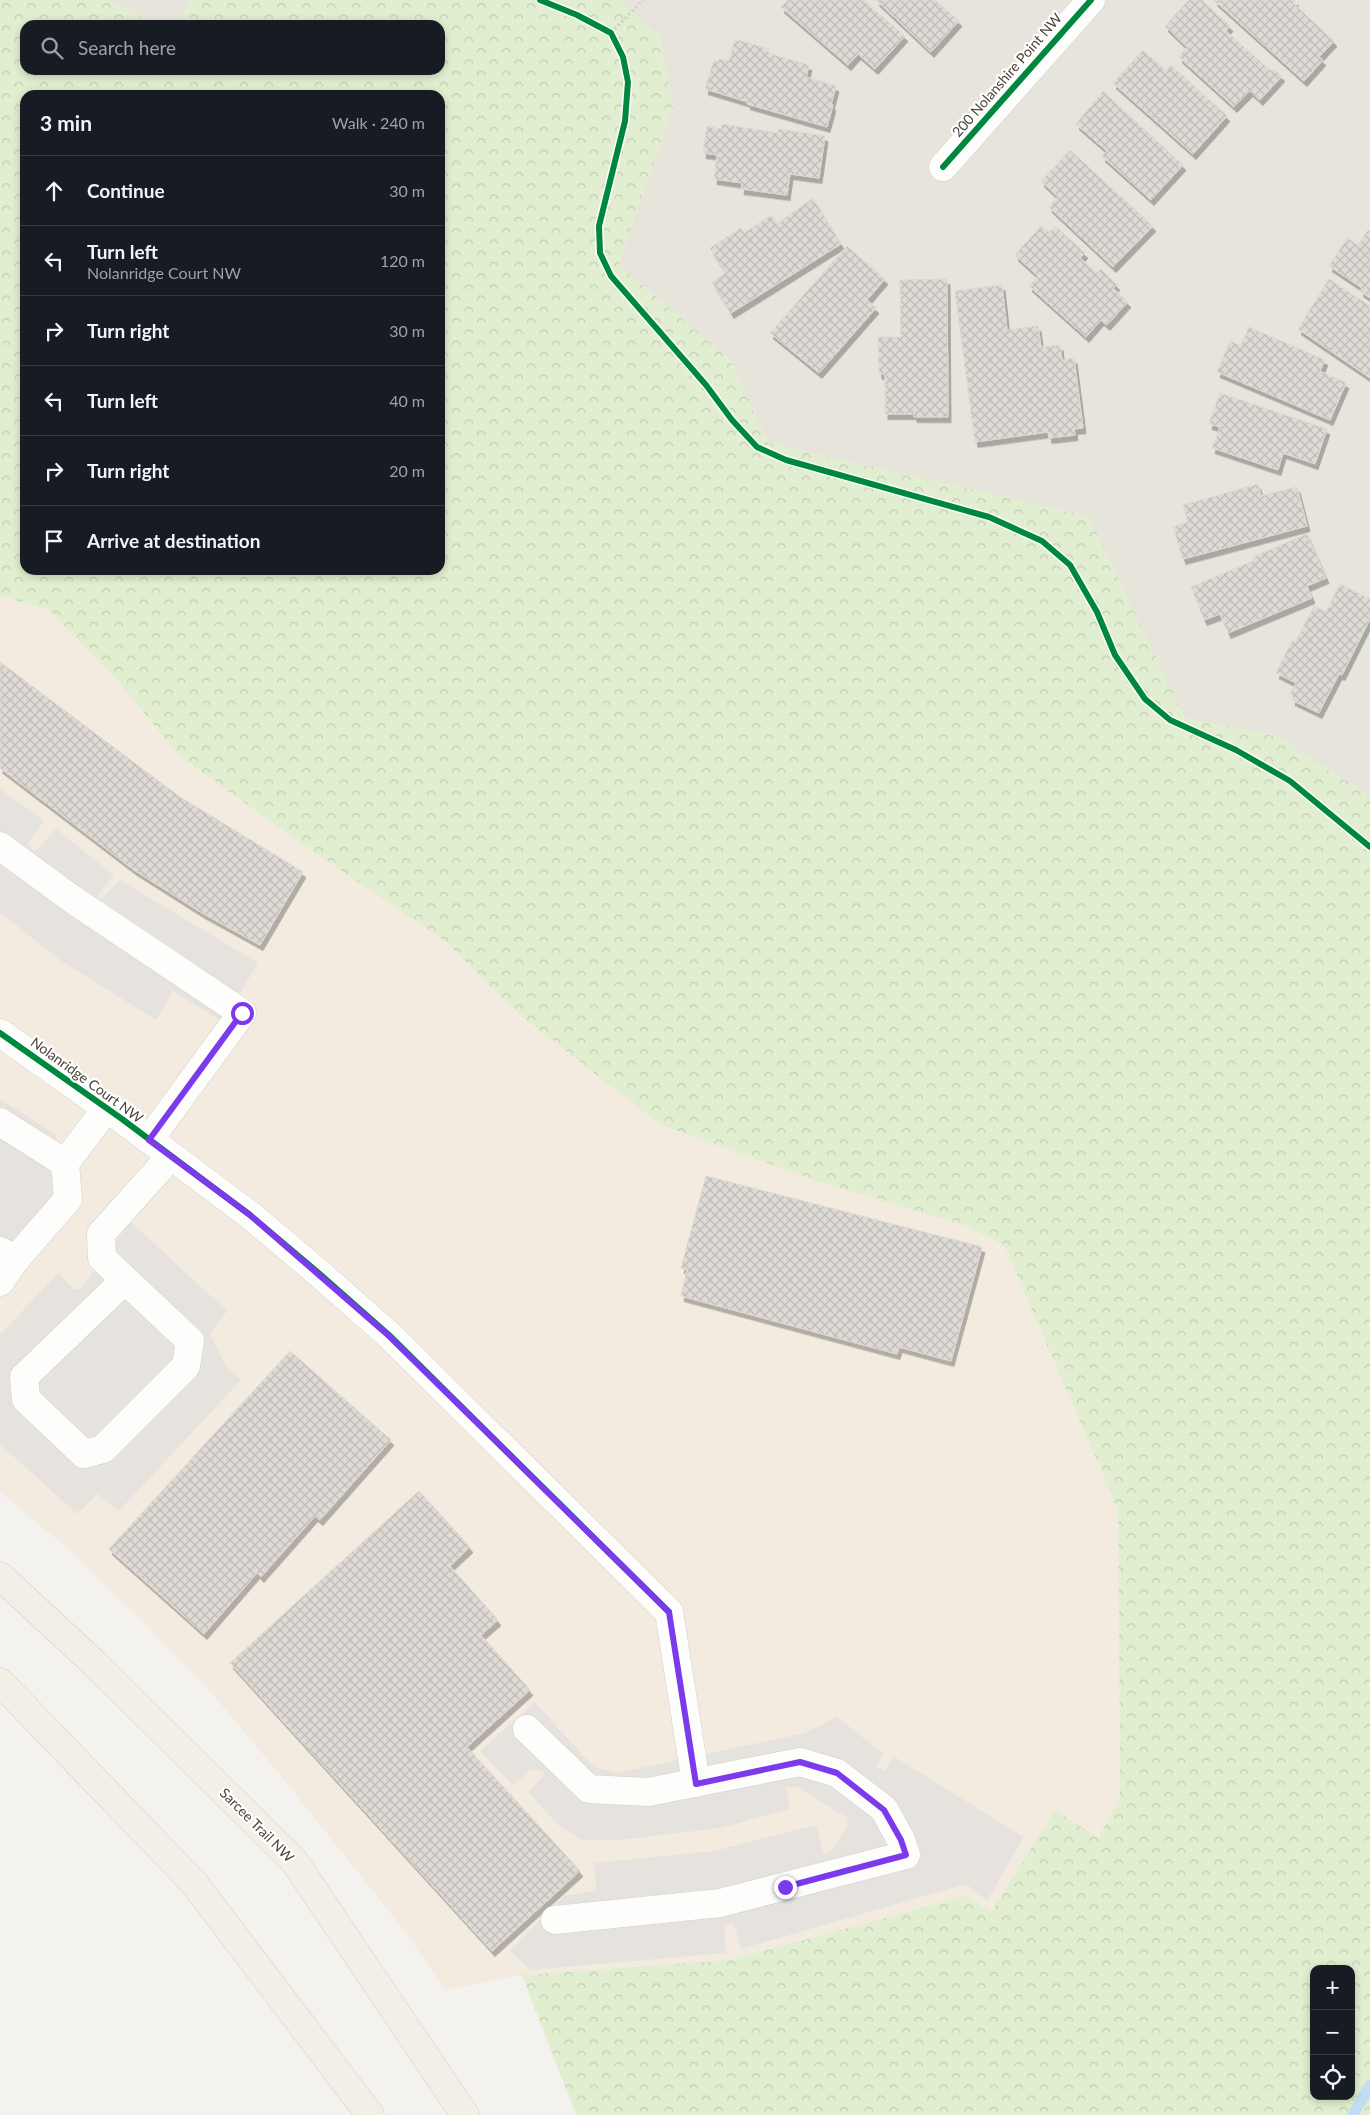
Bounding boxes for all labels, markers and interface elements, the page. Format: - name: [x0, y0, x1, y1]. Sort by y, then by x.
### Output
- street label: 200 Nolanshire Point NW: [948, 9, 1065, 140]
- search box: [20, 20, 445, 75]
- icon: search: [38, 34, 66, 62]
- text: Search here: [78, 36, 176, 59]
- text: 3 min: [40, 110, 92, 135]
- text: Walk · 240 m: [332, 113, 425, 132]
- icon: ahead: [40, 177, 68, 205]
- text: Continue: [87, 179, 165, 202]
- text: 30 m: [389, 181, 425, 200]
- text: Turn left: [87, 240, 158, 263]
- icon: left: [40, 247, 68, 275]
- text: 120 m: [380, 251, 425, 270]
- text: Nolanridge Court NW: [87, 263, 241, 282]
- icon: right: [40, 317, 68, 345]
- text: Turn right: [87, 319, 169, 342]
- text: 30 m: [389, 321, 425, 340]
- icon: left: [40, 387, 68, 415]
- text: Turn left: [87, 389, 158, 412]
- text: 40 m: [389, 391, 425, 410]
- icon: right: [40, 457, 68, 485]
- text: Turn right: [87, 459, 169, 482]
- text: 20 m: [389, 461, 425, 480]
- icon: arrive: [40, 527, 68, 555]
- text: Arrive at destination: [87, 529, 260, 552]
- route start: [231, 1002, 254, 1025]
- street label: Nolanridge Court NW: [28, 1033, 147, 1126]
- street label: Sarcee Trail NW: [217, 1784, 298, 1866]
- route end: [774, 1876, 797, 1899]
- map controls: [1310, 1965, 1355, 2100]
- button: +: [1310, 1965, 1355, 2010]
- button: −: [1310, 2010, 1355, 2055]
- button: locate: [1310, 2055, 1355, 2100]

